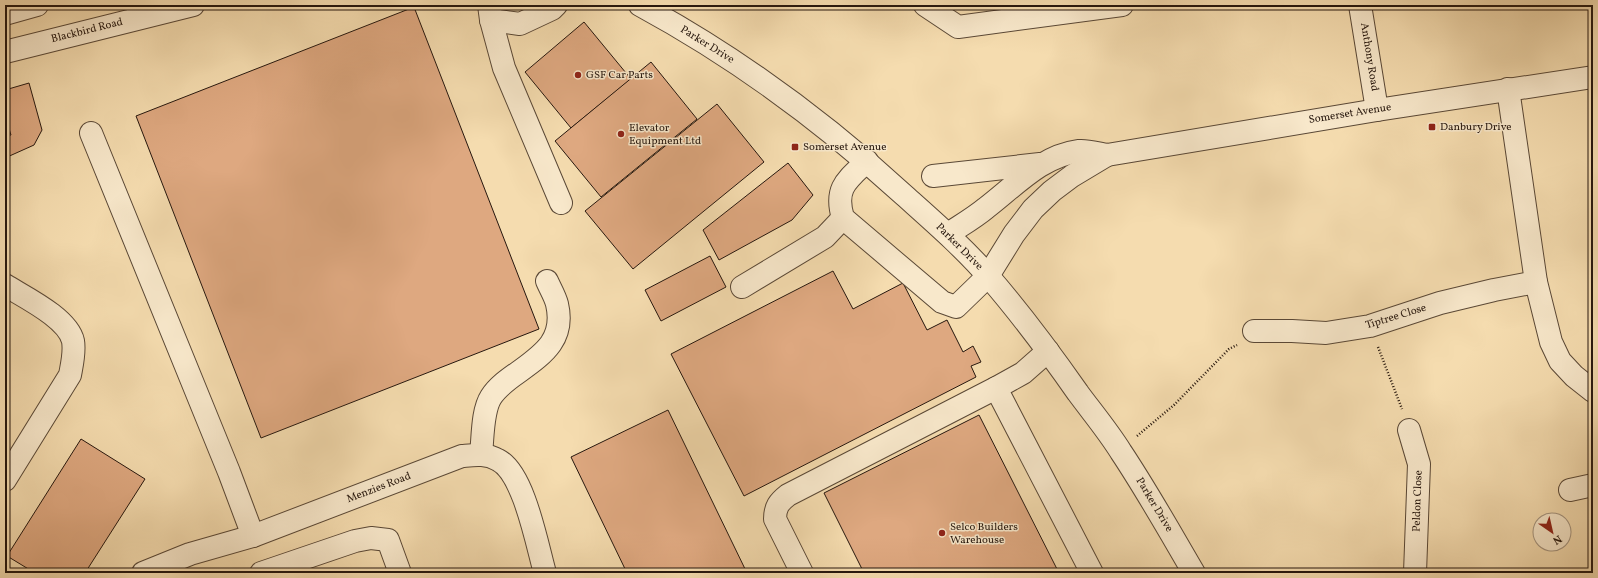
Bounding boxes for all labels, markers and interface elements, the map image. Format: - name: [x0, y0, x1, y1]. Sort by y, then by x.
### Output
- street label: Blackbird Road: [50, 15, 124, 47]
- street label: Parker Drive: [677, 22, 737, 68]
- street label: Anthony Road: [1356, 22, 1382, 92]
- place label: GSF Car Parts: [586, 68, 653, 83]
- marker: GSF Car Parts: [573, 70, 583, 80]
- street label: Somerset Avenue: [1308, 100, 1392, 128]
- place label: Danbury Drive: [1440, 120, 1512, 135]
- place label: Elevator Equipment Ltd: [629, 121, 701, 149]
- marker: Danbury Drive: [1427, 122, 1437, 132]
- marker: Elevator Equipment Ltd: [616, 129, 626, 139]
- place label: Somerset Avenue: [803, 140, 886, 155]
- marker: Somerset Avenue: [790, 142, 800, 152]
- street label: Parker Drive: [932, 220, 986, 274]
- street label: Tiptree Close: [1364, 301, 1428, 333]
- street label: Menzies Road: [345, 469, 413, 507]
- street label: Peldon Close: [1409, 470, 1427, 532]
- street label: Parker Drive: [1132, 475, 1176, 535]
- north arrow: [1532, 512, 1572, 552]
- place label: Selco Builders Warehouse: [950, 520, 1018, 548]
- marker: Selco Builders Warehouse: [937, 528, 947, 538]
- text: N: [1549, 531, 1564, 548]

